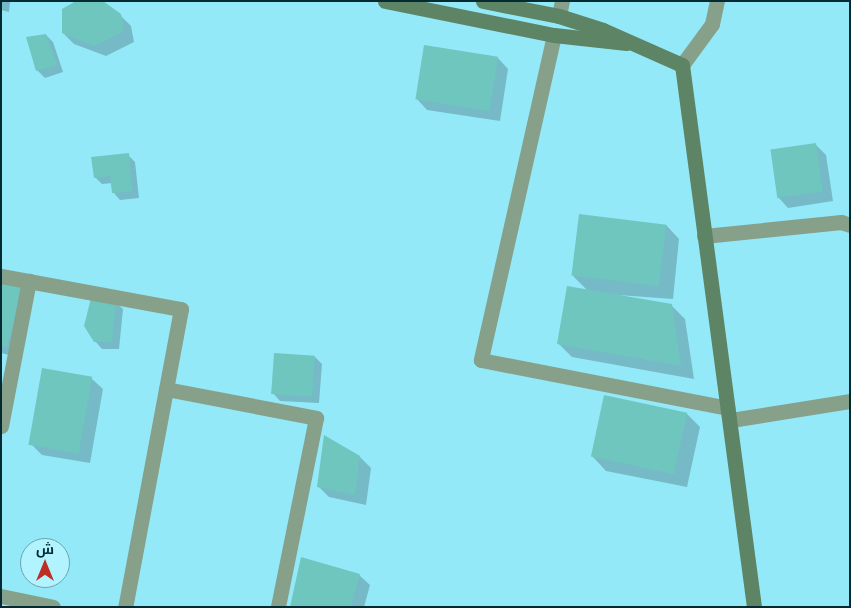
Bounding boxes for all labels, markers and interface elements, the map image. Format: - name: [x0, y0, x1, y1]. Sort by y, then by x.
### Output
- north arrow: [20, 538, 70, 588]
- text: ش: [36, 541, 54, 557]

